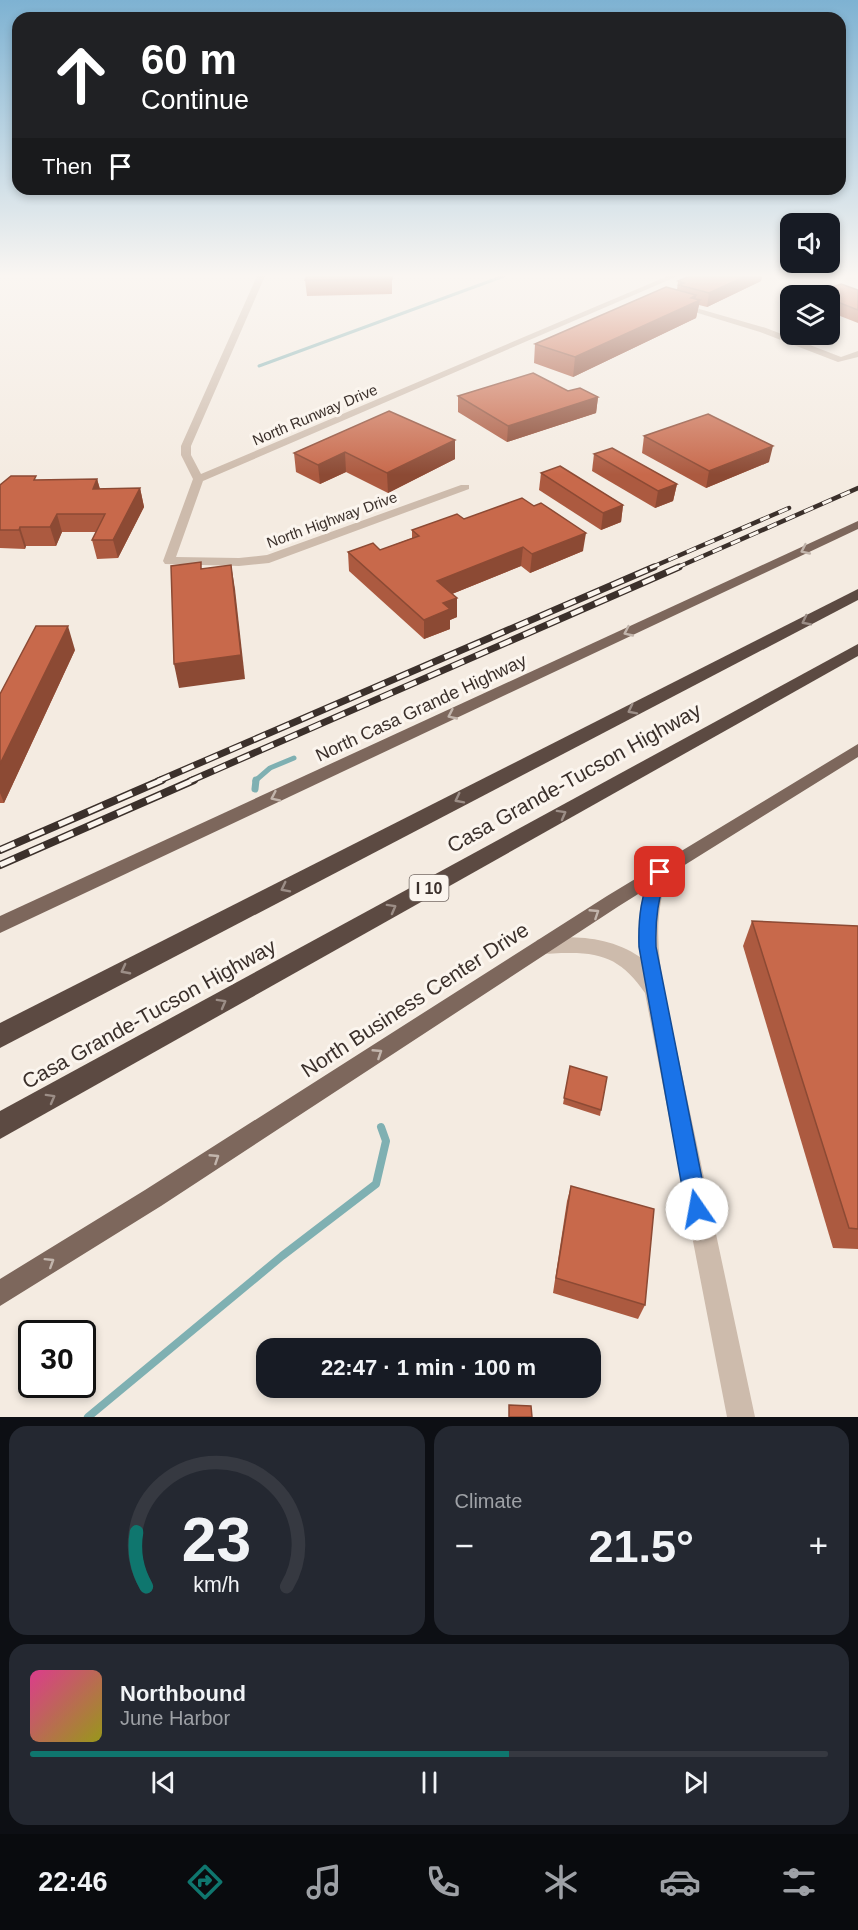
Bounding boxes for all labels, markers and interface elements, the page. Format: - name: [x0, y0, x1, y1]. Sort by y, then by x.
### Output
- icon: ahead: [42, 36, 120, 114]
- text: 60 m: [141, 36, 237, 83]
- text: Continue: [141, 85, 249, 115]
- icon: arrive: [104, 150, 137, 183]
- text: Then: [42, 154, 92, 179]
- map controls: [780, 213, 840, 345]
- button: sound: [780, 213, 840, 273]
- button: layers: [780, 285, 840, 345]
- street label: North Runway Drive: [250, 380, 380, 449]
- street label: North Highway Drive: [264, 488, 399, 551]
- one-way arrow: [801, 542, 812, 554]
- one-way arrow: [802, 614, 812, 625]
- one-way arrow: [624, 625, 635, 637]
- street label: North Casa Grande Highway: [312, 650, 530, 766]
- street label: Casa Grande-Tucson Highway: [443, 698, 705, 857]
- one-way arrow: [628, 703, 639, 714]
- one-way arrow: [447, 707, 458, 719]
- one-way arrow: [271, 790, 282, 802]
- one-way arrow: [455, 792, 465, 803]
- one-way arrow: [556, 810, 567, 821]
- pin: [634, 846, 685, 897]
- icon: arrive: [643, 855, 676, 888]
- road number: I 10: [410, 875, 448, 901]
- one-way arrow: [281, 880, 292, 892]
- one-way arrow: [386, 904, 396, 915]
- one-way arrow: [589, 908, 599, 920]
- street label: North Business Center Drive: [297, 917, 533, 1082]
- street label: Casa Grande-Tucson Highway: [18, 934, 280, 1093]
- one-way arrow: [120, 963, 131, 975]
- one-way arrow: [215, 999, 226, 1010]
- one-way arrow: [372, 1049, 383, 1060]
- one-way arrow: [45, 1094, 55, 1105]
- one-way arrow: [208, 1155, 219, 1166]
- position arrow: [665, 1177, 729, 1241]
- one-way arrow: [44, 1258, 54, 1270]
- speed limit sign: 30: [18, 1320, 96, 1398]
- text: 22:47 · 1 min · 100 m: [321, 1355, 536, 1380]
- text: Climate: [455, 1490, 522, 1512]
- text: 23: [182, 1505, 251, 1574]
- text: 21.5°: [588, 1521, 694, 1572]
- text: −: [455, 1527, 474, 1564]
- text: +: [809, 1527, 828, 1564]
- text: km/h: [194, 1574, 240, 1598]
- text: Northbound: [120, 1681, 246, 1706]
- text: June Harbor: [120, 1707, 230, 1729]
- icon: previous: [147, 1766, 180, 1799]
- icon: pause: [413, 1766, 446, 1799]
- icon: next: [679, 1766, 712, 1799]
- icon: directions: [184, 1861, 226, 1903]
- icon: music: [303, 1861, 345, 1903]
- icon: phone: [422, 1861, 464, 1903]
- icon: climate: [540, 1861, 582, 1903]
- icon: car: [659, 1861, 701, 1903]
- icon: filters: [778, 1861, 820, 1903]
- text: 22:46: [38, 1867, 107, 1897]

